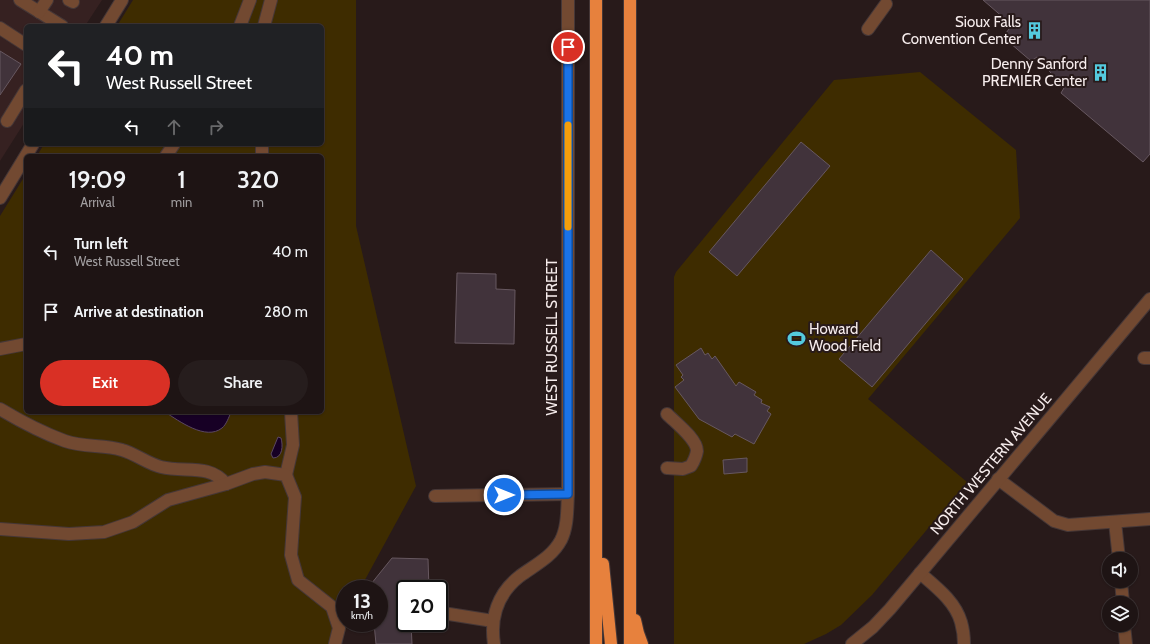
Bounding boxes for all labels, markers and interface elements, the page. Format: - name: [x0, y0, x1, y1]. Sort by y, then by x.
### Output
- place label: Sioux Falls Convention Center: [902, 13, 1021, 48]
- building icon: Sioux Falls Convention Center: [1024, 21, 1044, 41]
- pin: [551, 30, 585, 64]
- icon: arrive: [557, 36, 579, 58]
- text: 40 m: [106, 38, 174, 72]
- icon: left: [40, 40, 92, 92]
- place label: Denny Sanford PREMIER Center: [982, 55, 1087, 90]
- building icon: Denny Sanford PREMIER Center: [1090, 63, 1110, 83]
- text: West Russell Street: [106, 72, 252, 94]
- icon: left: [121, 116, 143, 138]
- icon: ahead: [163, 116, 185, 138]
- icon: right: [205, 116, 227, 138]
- text: 19:09: [69, 165, 126, 194]
- text: 1: [177, 165, 186, 194]
- text: 320: [237, 165, 279, 194]
- text: Arrival: [80, 194, 115, 210]
- text: min: [171, 194, 192, 210]
- text: m: [252, 194, 264, 210]
- text: Turn left: [74, 235, 128, 253]
- icon: left: [40, 241, 62, 263]
- text: 40 m: [272, 243, 308, 261]
- text: West Russell Street: [74, 253, 180, 269]
- street label: WEST RUSSELL STREET: [543, 258, 561, 416]
- icon: arrive: [40, 301, 62, 323]
- text: Arrive at destination: [74, 303, 204, 321]
- text: 280 m: [264, 303, 308, 321]
- place label: Howard Wood Field: [809, 320, 881, 355]
- sports icon: Howard Wood Field: [786, 328, 806, 348]
- button: Exit: [40, 360, 170, 406]
- button: Share: [178, 360, 308, 406]
- street label: NORTH WESTERN AVENUE: [927, 390, 1055, 538]
- position arrow: [483, 474, 525, 516]
- map controls: [1102, 552, 1138, 632]
- button: sound: [1102, 552, 1138, 588]
- speed limit sign: 20: [396, 580, 448, 632]
- text: 13: [353, 589, 371, 613]
- button: layers: [1102, 596, 1138, 632]
- text: km/h: [351, 609, 373, 622]

